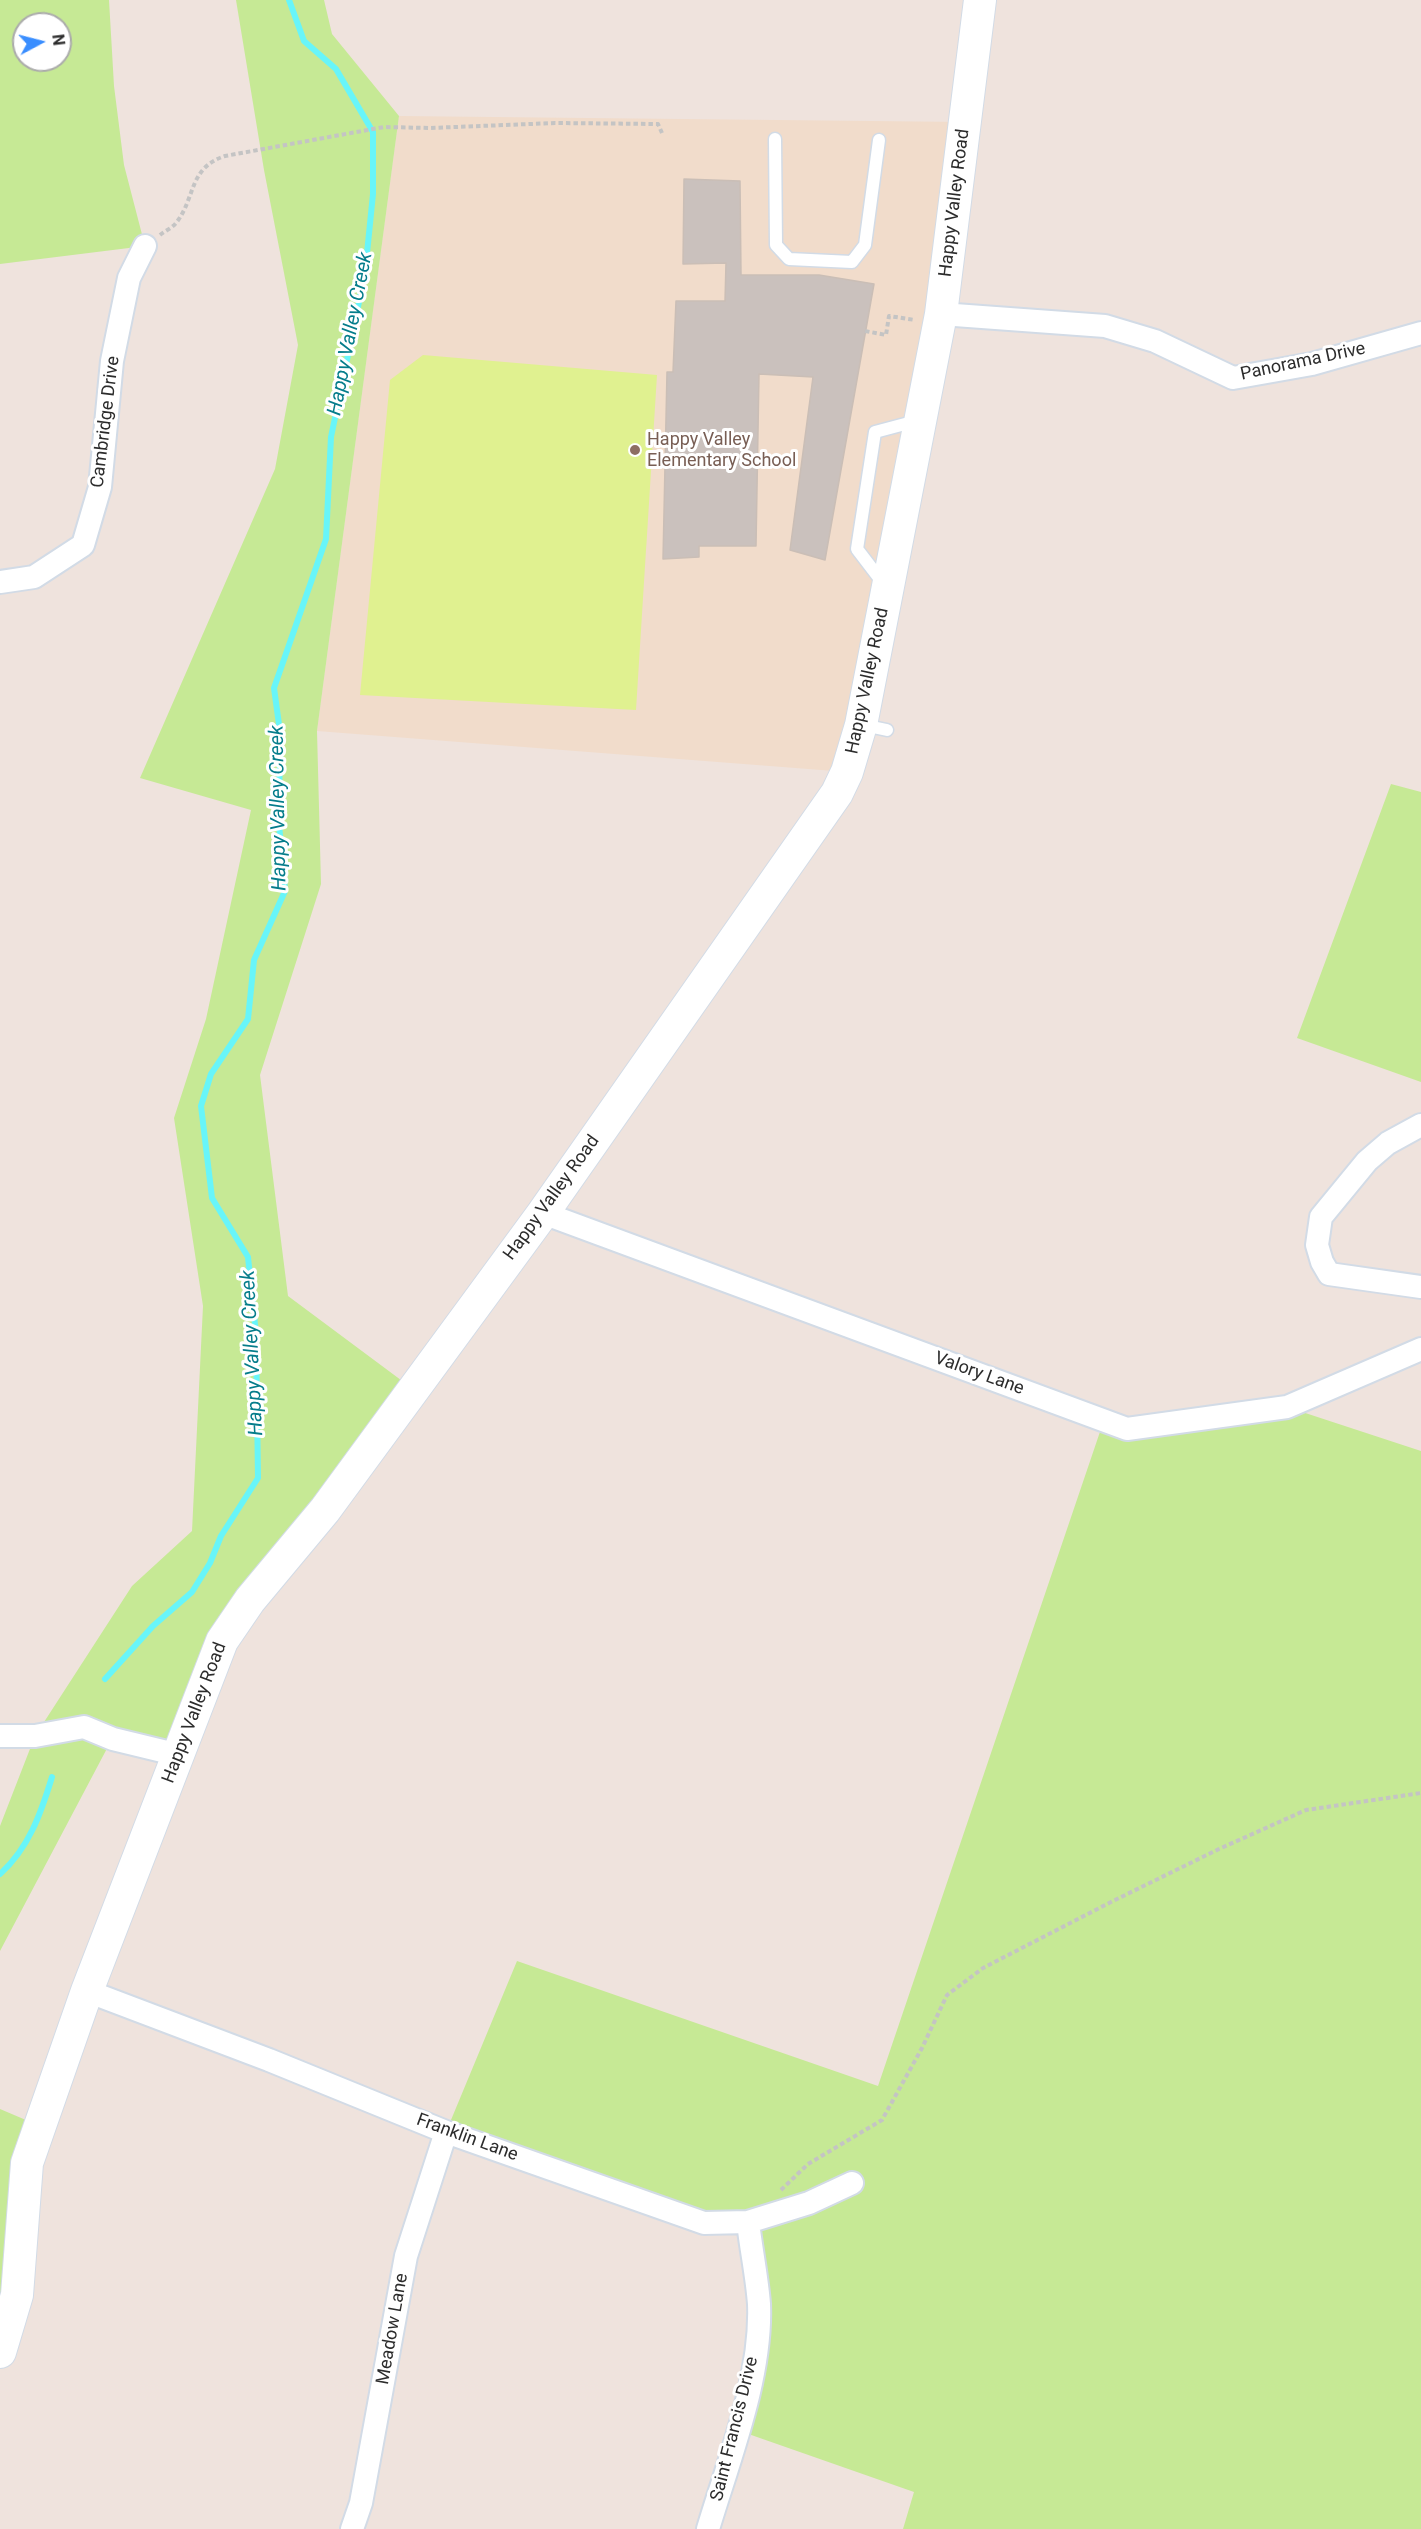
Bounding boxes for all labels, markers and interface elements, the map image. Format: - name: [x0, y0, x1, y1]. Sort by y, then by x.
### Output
- north arrow: [12, 12, 72, 72]
- text: N: [48, 33, 68, 47]
- street label: Happy Valley Road: [935, 128, 975, 278]
- water label: Happy Valley Creek: [323, 250, 379, 418]
- street label: Panorama Drive: [1239, 338, 1367, 386]
- street label: Cambridge Drive: [87, 355, 125, 489]
- place label: Happy Valley Elementary School: [647, 429, 796, 472]
- marker: Happy Valley Elementary School: [628, 443, 642, 457]
- street label: Happy Valley Road: [842, 606, 894, 756]
- water label: Happy Valley Creek: [266, 725, 292, 891]
- street label: Happy Valley Road: [499, 1131, 605, 1265]
- water label: Happy Valley Creek: [237, 1270, 269, 1436]
- street label: Valory Lane: [931, 1348, 1027, 1400]
- street label: Happy Valley Road: [158, 1640, 232, 1786]
- street label: Franklin Lane: [413, 2110, 521, 2166]
- street label: Meadow Lane: [373, 2272, 413, 2386]
- street label: Saint Francis Drive: [707, 2354, 763, 2504]

